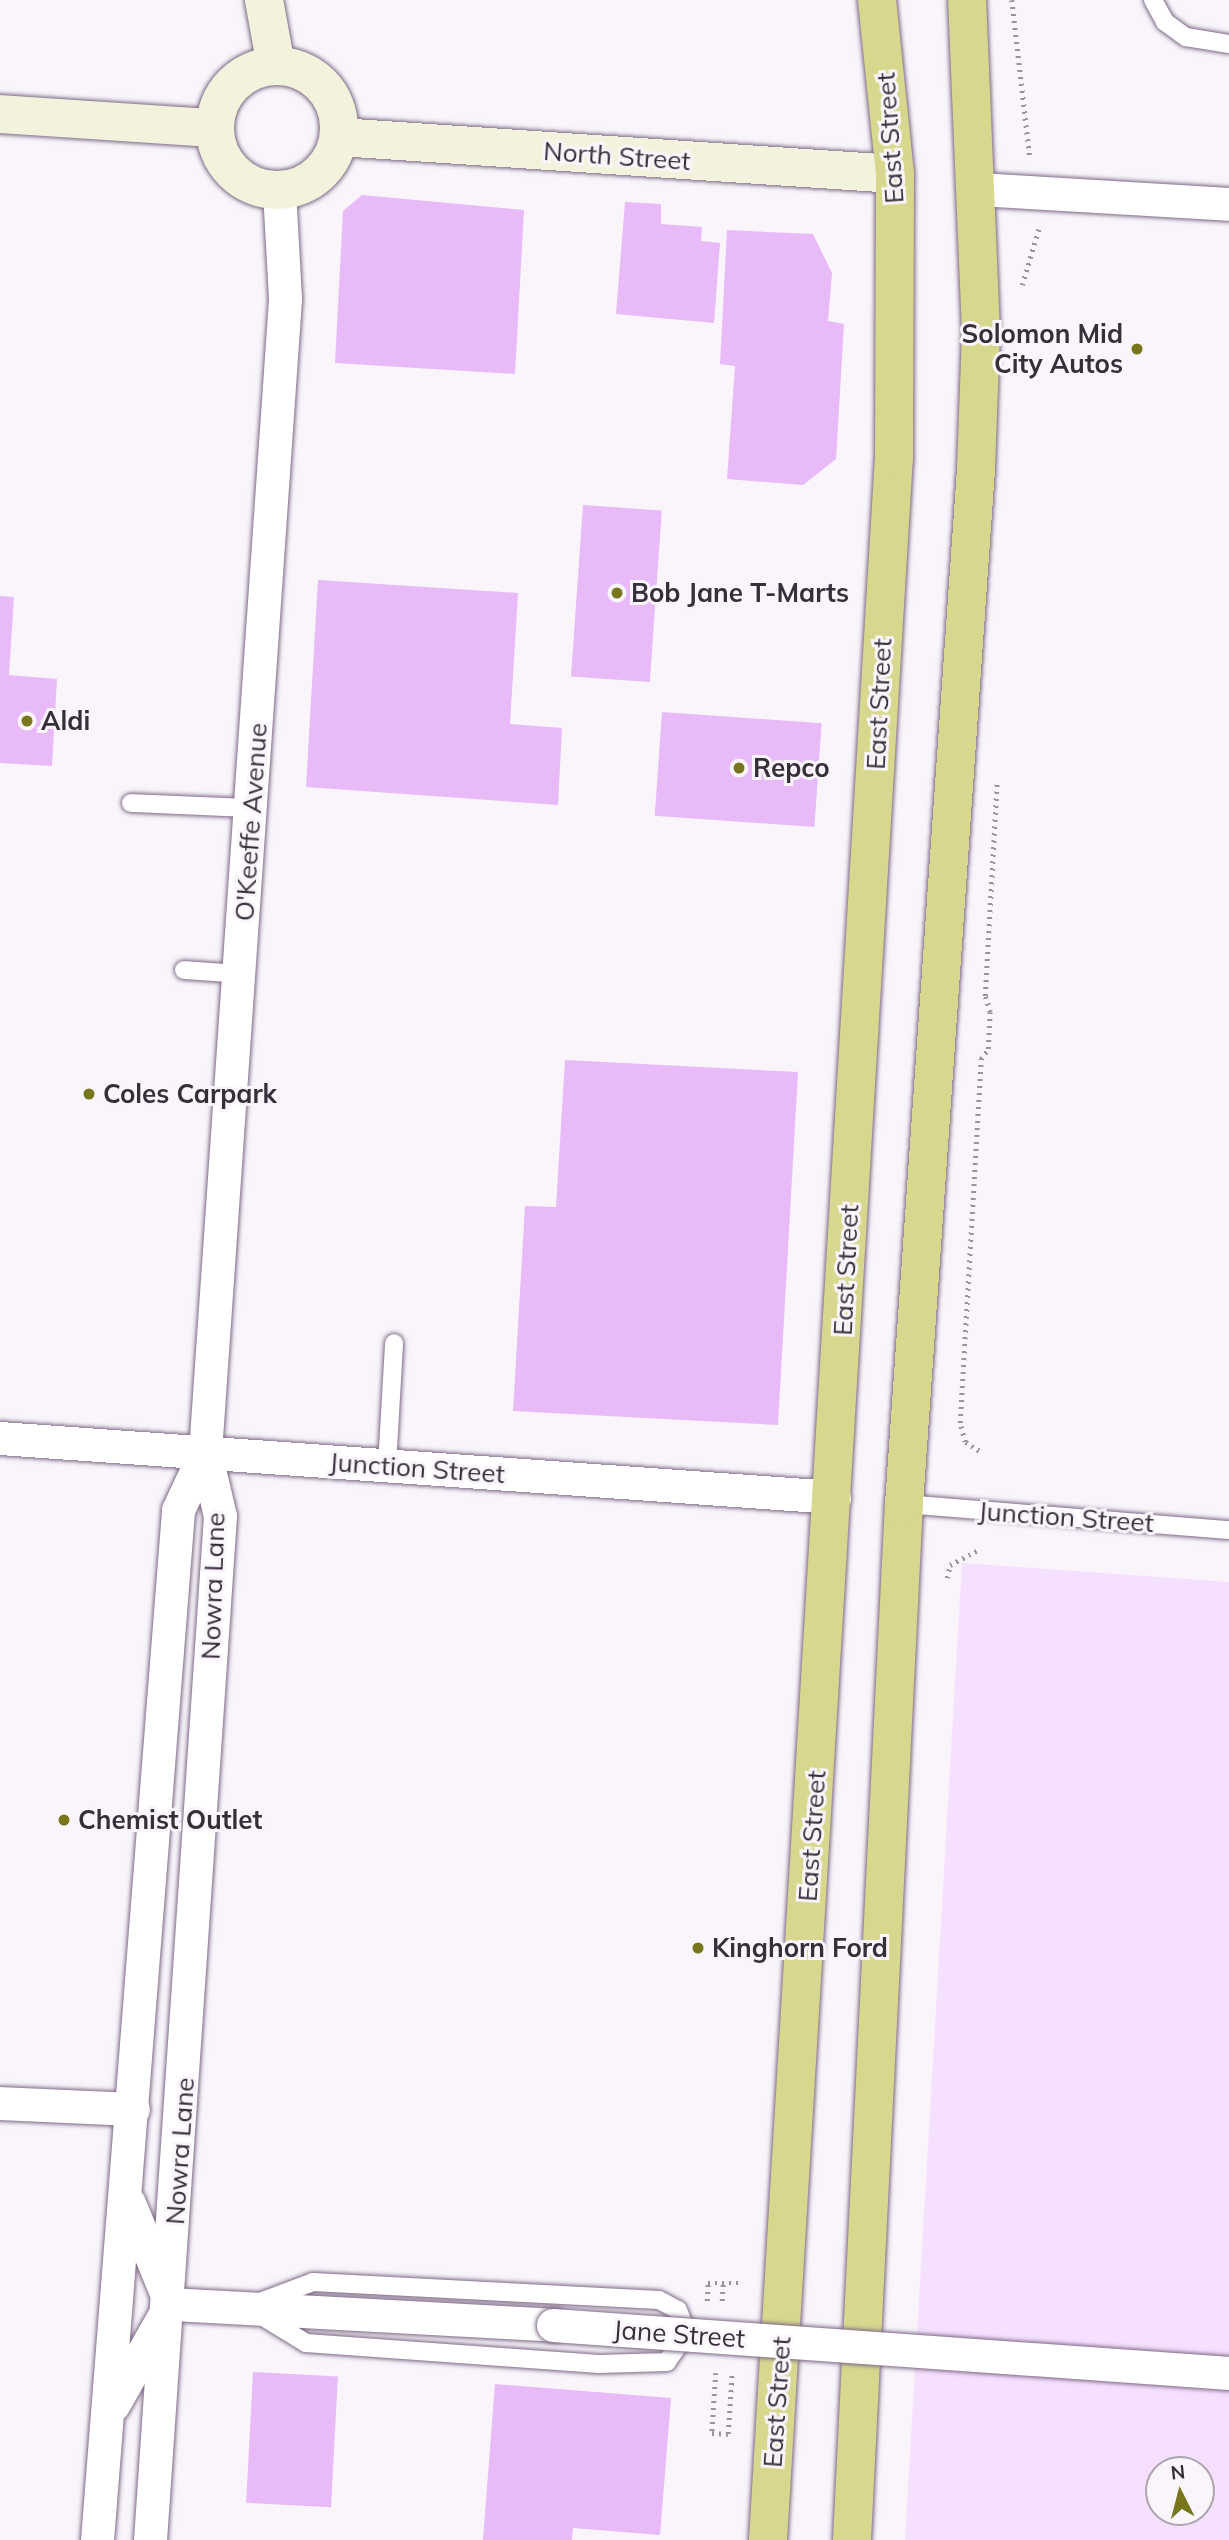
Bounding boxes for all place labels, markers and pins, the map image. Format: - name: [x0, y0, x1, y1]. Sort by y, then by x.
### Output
- place label: Solomon Mid City Autos: [962, 318, 1123, 380]
- marker: Solomon Mid City Autos: [1129, 341, 1145, 357]
- place label: Bob Jane T-Marts: [631, 577, 849, 609]
- marker: Bob Jane T-Marts: [609, 585, 625, 601]
- place label: Aldi: [41, 705, 90, 737]
- marker: Aldi: [19, 713, 35, 729]
- place label: Repco: [753, 752, 830, 784]
- marker: Repco: [731, 760, 747, 776]
- place label: Coles Carpark: [103, 1078, 277, 1110]
- marker: Coles Carpark: [81, 1086, 97, 1102]
- place label: Chemist Outlet: [78, 1804, 262, 1836]
- marker: Chemist Outlet: [56, 1812, 72, 1828]
- place label: Kinghorn Ford: [712, 1932, 888, 1964]
- marker: Kinghorn Ford: [690, 1940, 706, 1956]

